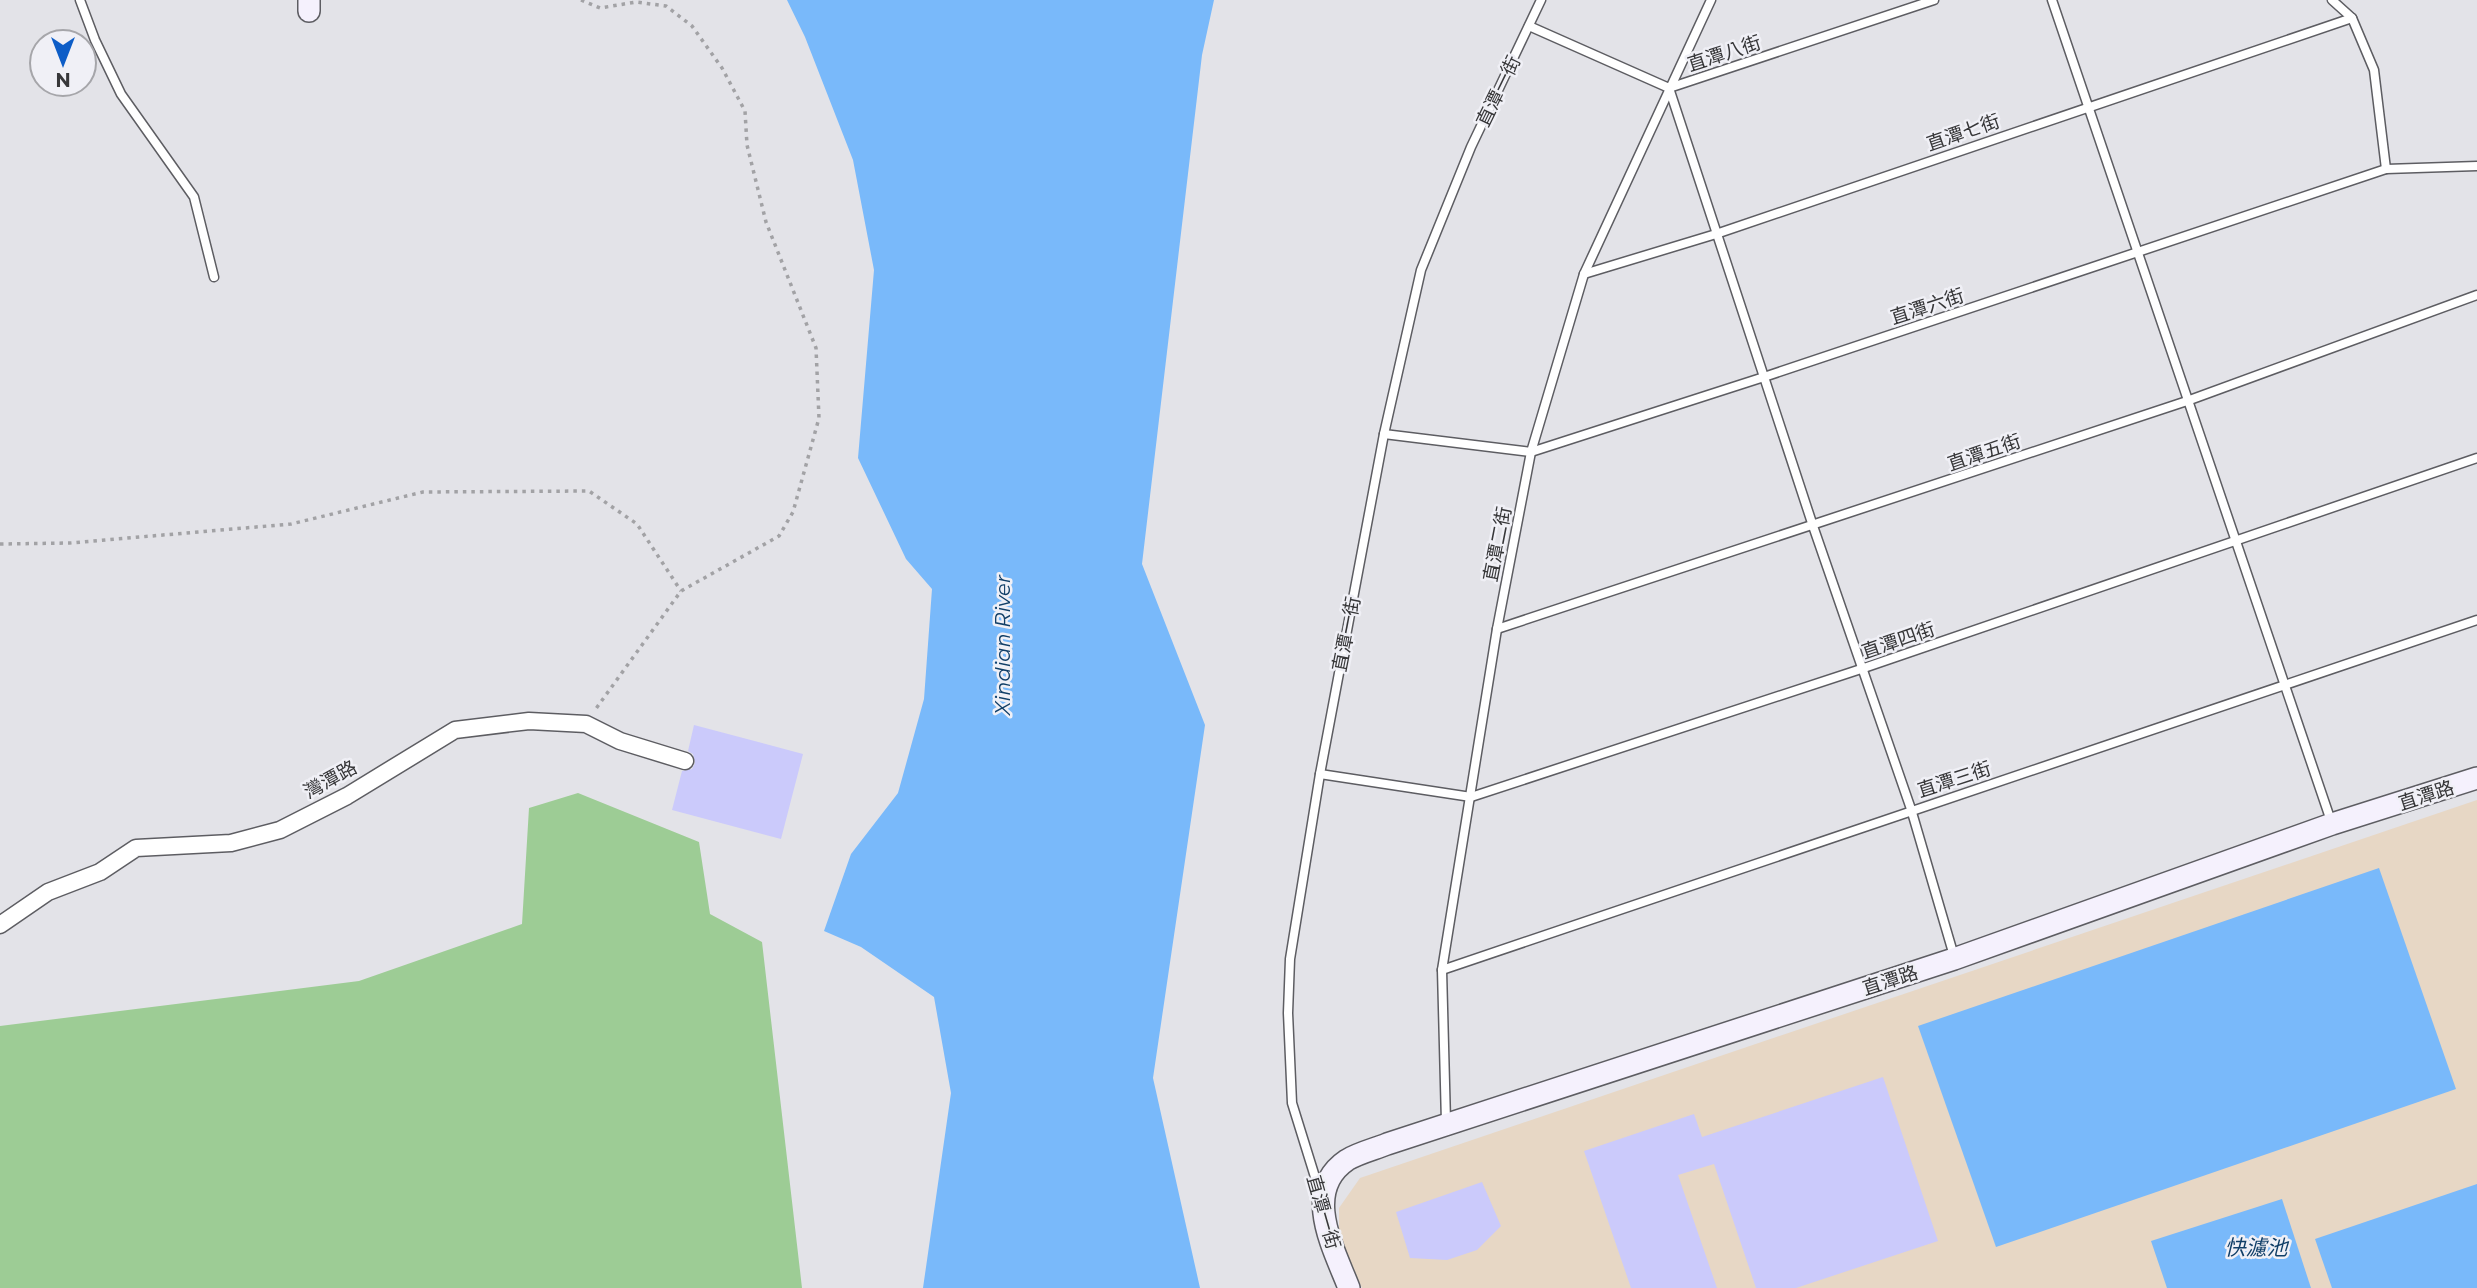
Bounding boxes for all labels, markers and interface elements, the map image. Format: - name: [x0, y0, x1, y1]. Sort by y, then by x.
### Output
- north arrow: [28, 28, 98, 98]
- street label: 直潭八街: [1684, 31, 1764, 76]
- street label: 直潭一街: [1471, 52, 1525, 130]
- text: N: [55, 68, 71, 91]
- street label: 直潭七街: [1923, 109, 2003, 156]
- street label: 直潭六街: [1887, 284, 1967, 329]
- street label: 直潭五街: [1944, 429, 2024, 476]
- street label: 直潭二街: [1479, 505, 1516, 584]
- water label: Xindian River: [990, 574, 1015, 716]
- street label: 直潭一街: [1328, 595, 1365, 674]
- street label: 直潭四街: [1858, 617, 1938, 664]
- street label: 灣潭路: [300, 756, 361, 803]
- street label: 直潭三街: [1914, 757, 1994, 802]
- street label: 直潭路: [2395, 776, 2457, 815]
- street label: 直潭路: [1859, 961, 1921, 1000]
- street label: 直潭一街: [1302, 1172, 1345, 1252]
- water label: 快濾池: [2225, 1235, 2289, 1260]

